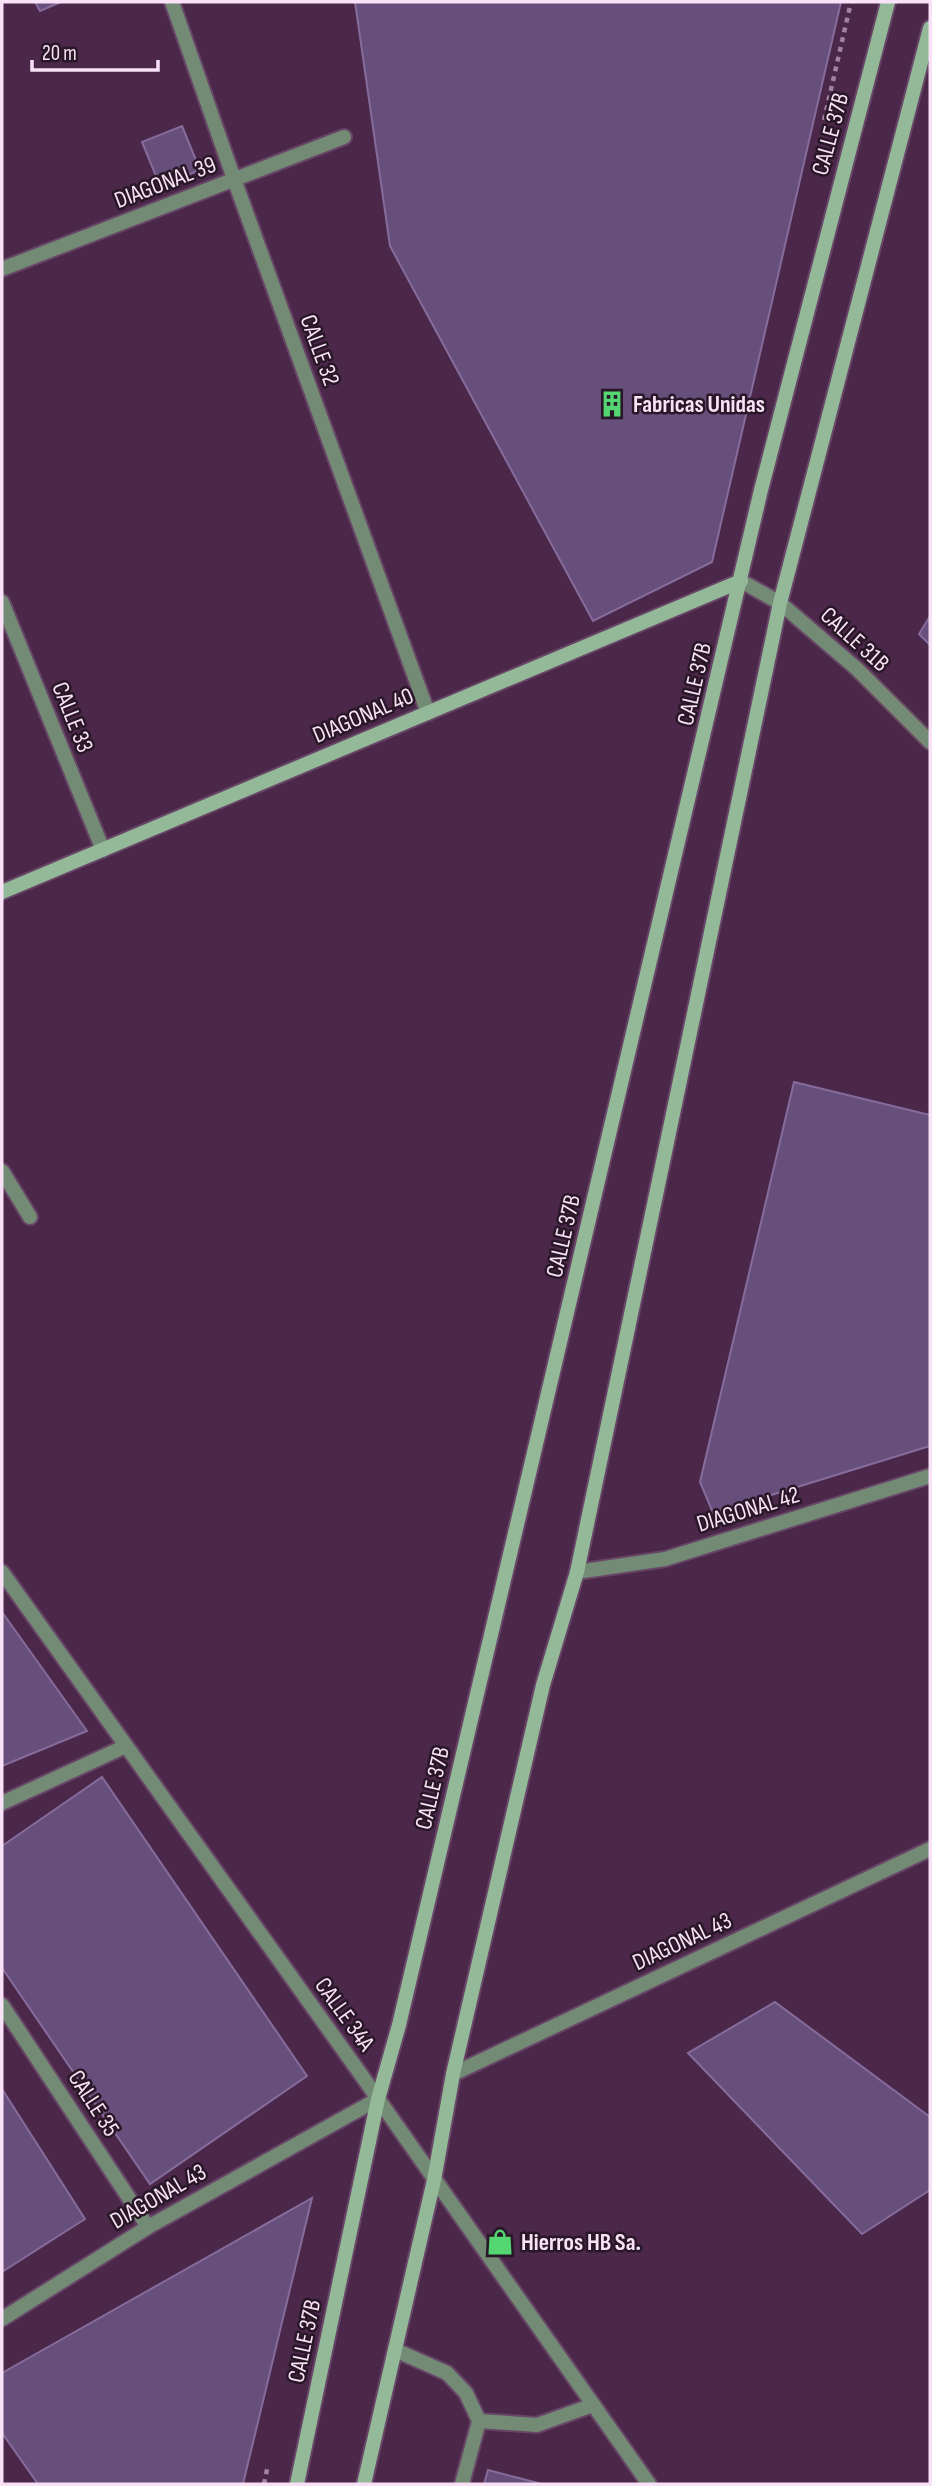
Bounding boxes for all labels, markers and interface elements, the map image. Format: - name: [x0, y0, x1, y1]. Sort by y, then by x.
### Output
- scale bar: [32, 28, 158, 72]
- text: 20 m: [42, 41, 77, 66]
- street label: CALLE 37B: [806, 90, 855, 178]
- street label: DIAGONAL 39: [110, 150, 220, 215]
- street label: CALLE 32: [293, 311, 346, 390]
- building icon: Fabricas Unidas: [597, 389, 627, 419]
- place label: Fabricas Unidas: [633, 390, 765, 419]
- street label: CALLE 31B: [814, 601, 895, 678]
- street label: CALLE 37B: [671, 640, 718, 728]
- street label: CALLE 33: [45, 678, 100, 757]
- street label: DIAGONAL 40: [308, 681, 418, 750]
- street label: CALLE 37B: [540, 1192, 587, 1280]
- street label: DIAGONAL 42: [693, 1480, 803, 1539]
- street label: CALLE 37B: [409, 1744, 456, 1832]
- street label: DIAGONAL 43: [628, 1906, 736, 1977]
- street label: CALLE 34A: [308, 1972, 381, 2057]
- street label: CALLE 35: [62, 2065, 126, 2142]
- street label: DIAGONAL 43: [105, 2157, 211, 2235]
- shop icon: Hierros HB Sa.: [485, 2227, 515, 2257]
- place label: Hierros HB Sa.: [521, 2228, 641, 2257]
- street label: CALLE 37B: [282, 2297, 327, 2385]

